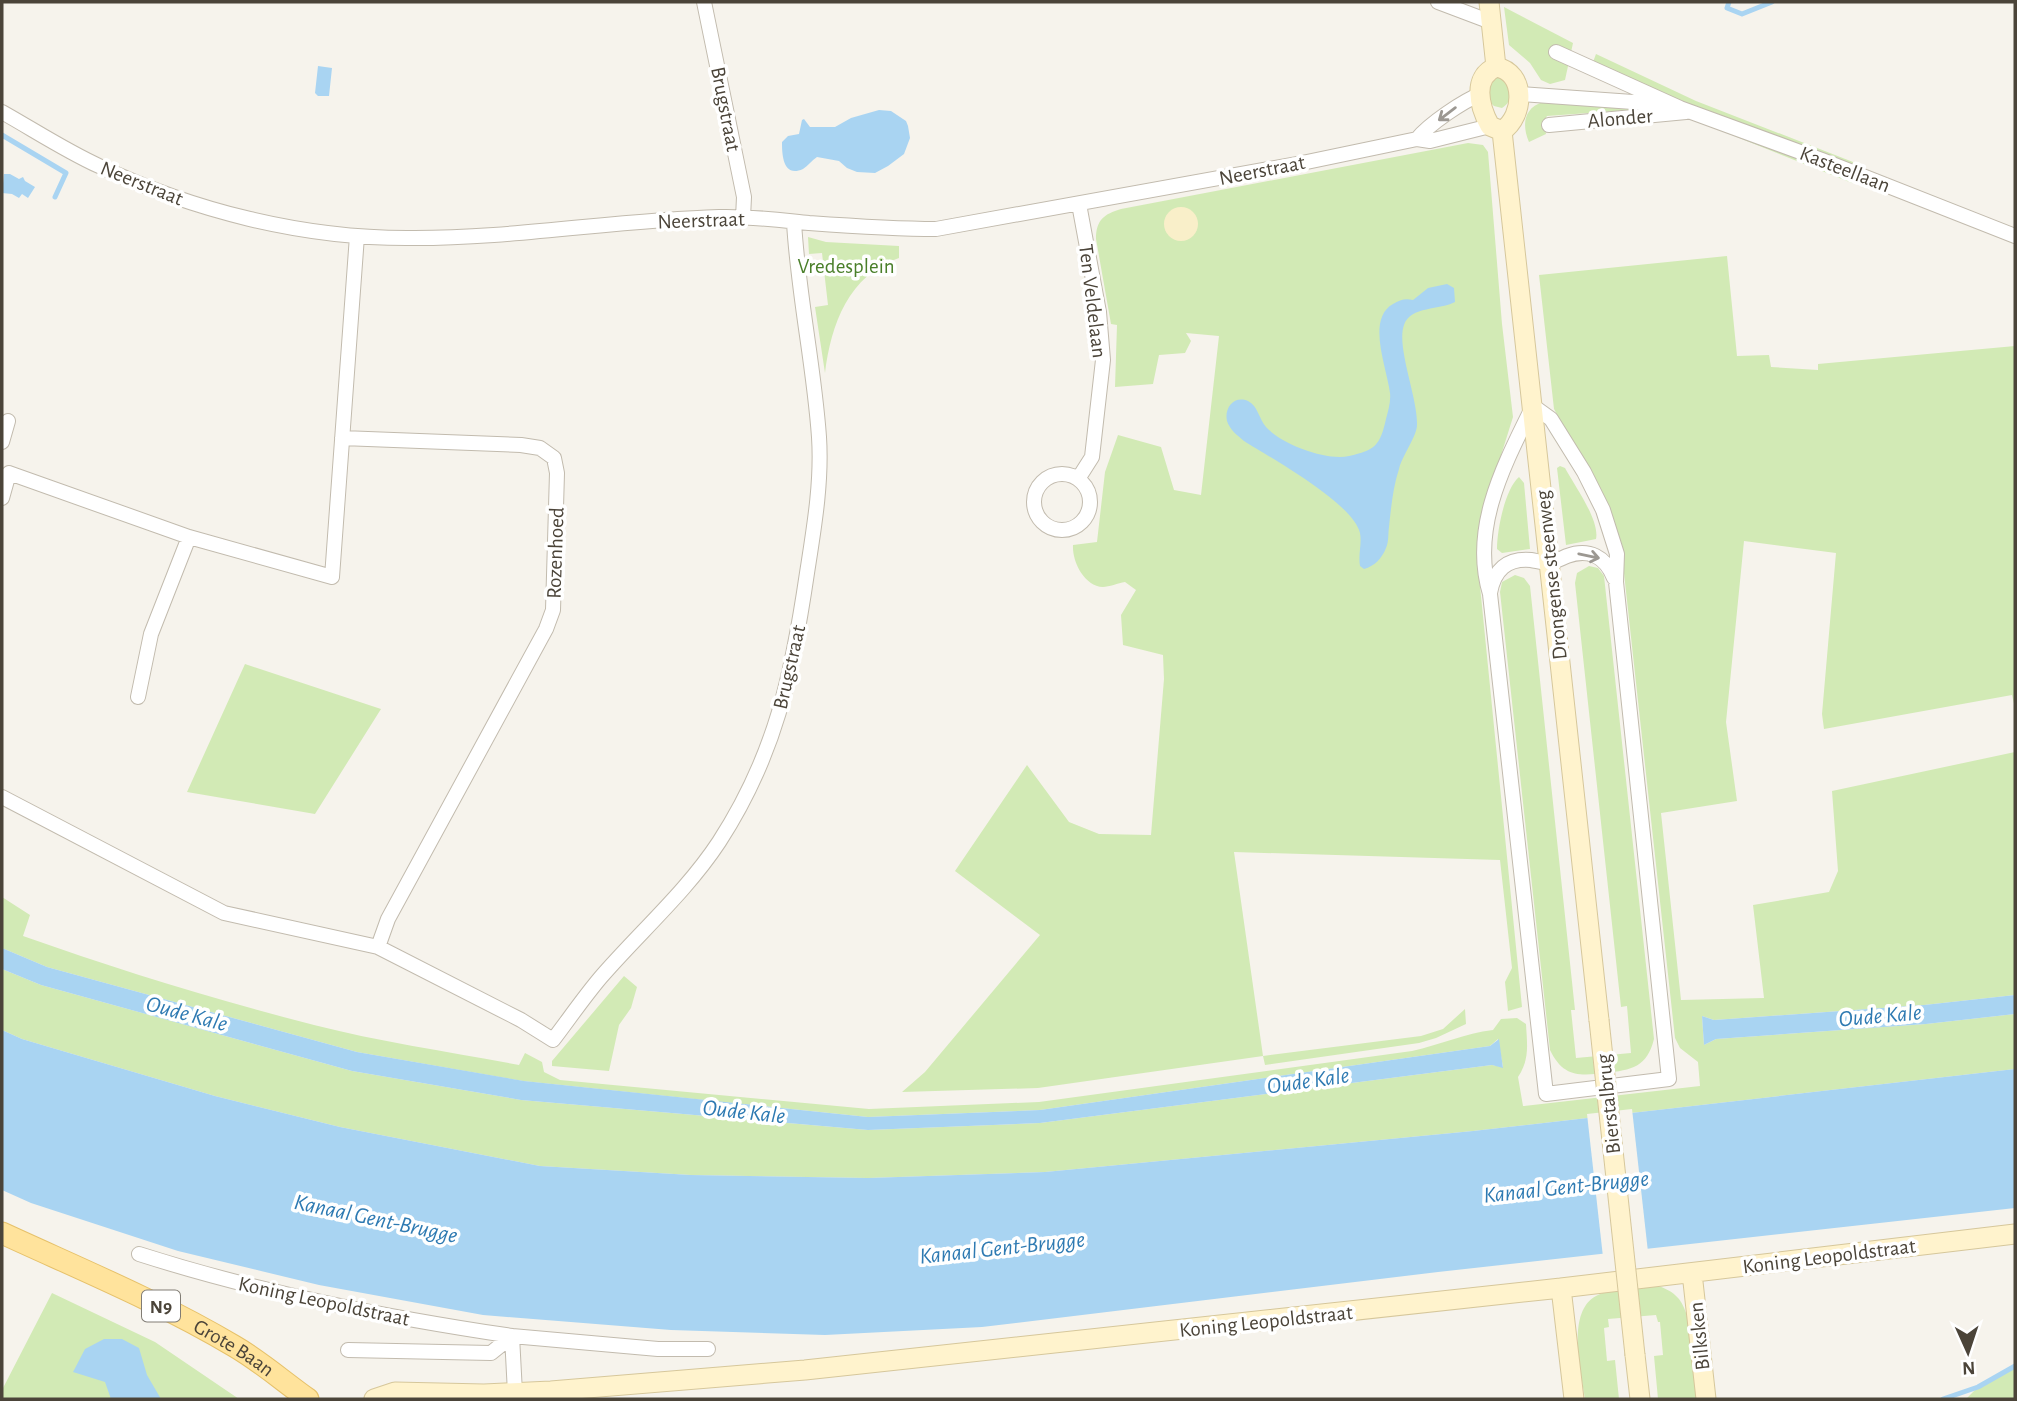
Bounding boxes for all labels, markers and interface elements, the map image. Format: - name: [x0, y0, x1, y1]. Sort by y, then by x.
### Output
- street label: Brugstraat: [707, 65, 744, 154]
- street label: Alonder: [1586, 105, 1654, 132]
- one-way arrow: [1438, 107, 1457, 122]
- street label: Kasteellaan: [1797, 143, 1893, 196]
- street label: Neerstraat: [1217, 152, 1307, 189]
- street label: Neerstraat: [97, 157, 186, 210]
- street label: Neerstraat: [657, 208, 745, 233]
- street label: Ten Veldelaan: [1075, 243, 1110, 359]
- park label: Vredesplein: [797, 256, 895, 277]
- street label: Drongense steenweg: [1532, 488, 1571, 661]
- street label: Rozenhoed: [543, 507, 568, 599]
- one-way arrow: [1577, 549, 1600, 563]
- street label: Brugstraat: [770, 623, 809, 711]
- water label: Oude Kale: [144, 993, 230, 1036]
- water label: Oude Kale: [1838, 1001, 1923, 1032]
- street label: Bierstalbrug: [1593, 1052, 1624, 1155]
- water label: Oude Kale: [1265, 1064, 1351, 1099]
- water label: Oude Kale: [701, 1097, 787, 1128]
- water label: Kanaal Gent-Brugge: [1482, 1167, 1650, 1208]
- water label: Kanaal Gent-Brugge: [292, 1191, 460, 1248]
- water label: Kanaal Gent-Brugge: [918, 1228, 1086, 1269]
- street label: Koning Leopoldstraat: [1741, 1235, 1917, 1278]
- street label: Koning Leopoldstraat: [237, 1273, 412, 1330]
- road number: N9: [142, 1290, 180, 1322]
- street label: Bilksken: [1685, 1301, 1714, 1371]
- street label: Koning Leopoldstraat: [1178, 1302, 1354, 1341]
- street label: Grote Baan: [190, 1315, 278, 1381]
- north arrow: [1933, 1317, 2003, 1387]
- text: N: [1962, 1358, 1976, 1377]

